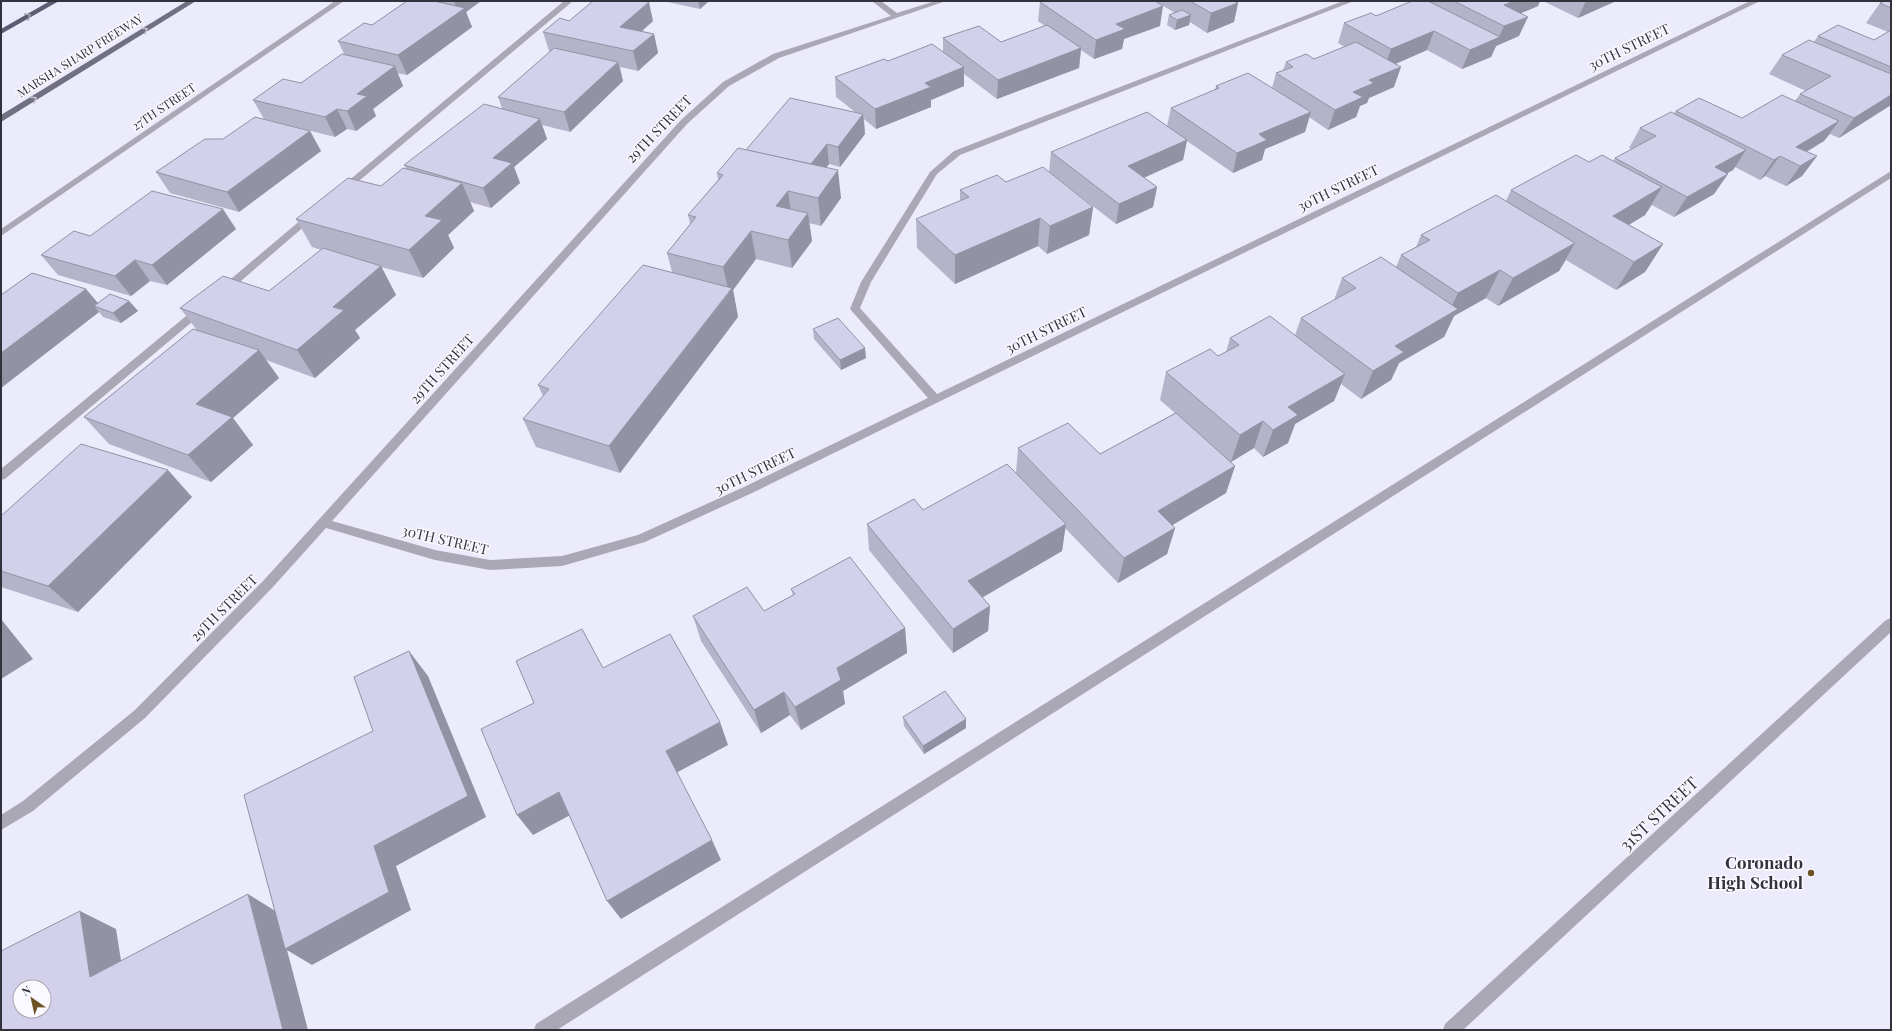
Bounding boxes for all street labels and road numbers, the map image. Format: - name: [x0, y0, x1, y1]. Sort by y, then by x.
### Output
- street label: MARSHA SHARP FREEWAY: [14, 9, 146, 100]
- street label: 30TH STREET: [1585, 18, 1673, 75]
- street label: 27TH STREET: [128, 79, 199, 133]
- street label: 29TH STREET: [621, 90, 696, 167]
- street label: 30TH STREET: [1294, 159, 1382, 216]
- street label: 30TH STREET: [1002, 301, 1090, 358]
- street label: 29TH STREET: [405, 330, 478, 408]
- street label: 30TH STREET: [711, 442, 799, 499]
- street label: 30TH STREET: [400, 520, 491, 559]
- street label: 29TH STREET: [186, 570, 262, 645]
- street label: 31ST STREET: [1614, 771, 1703, 855]

